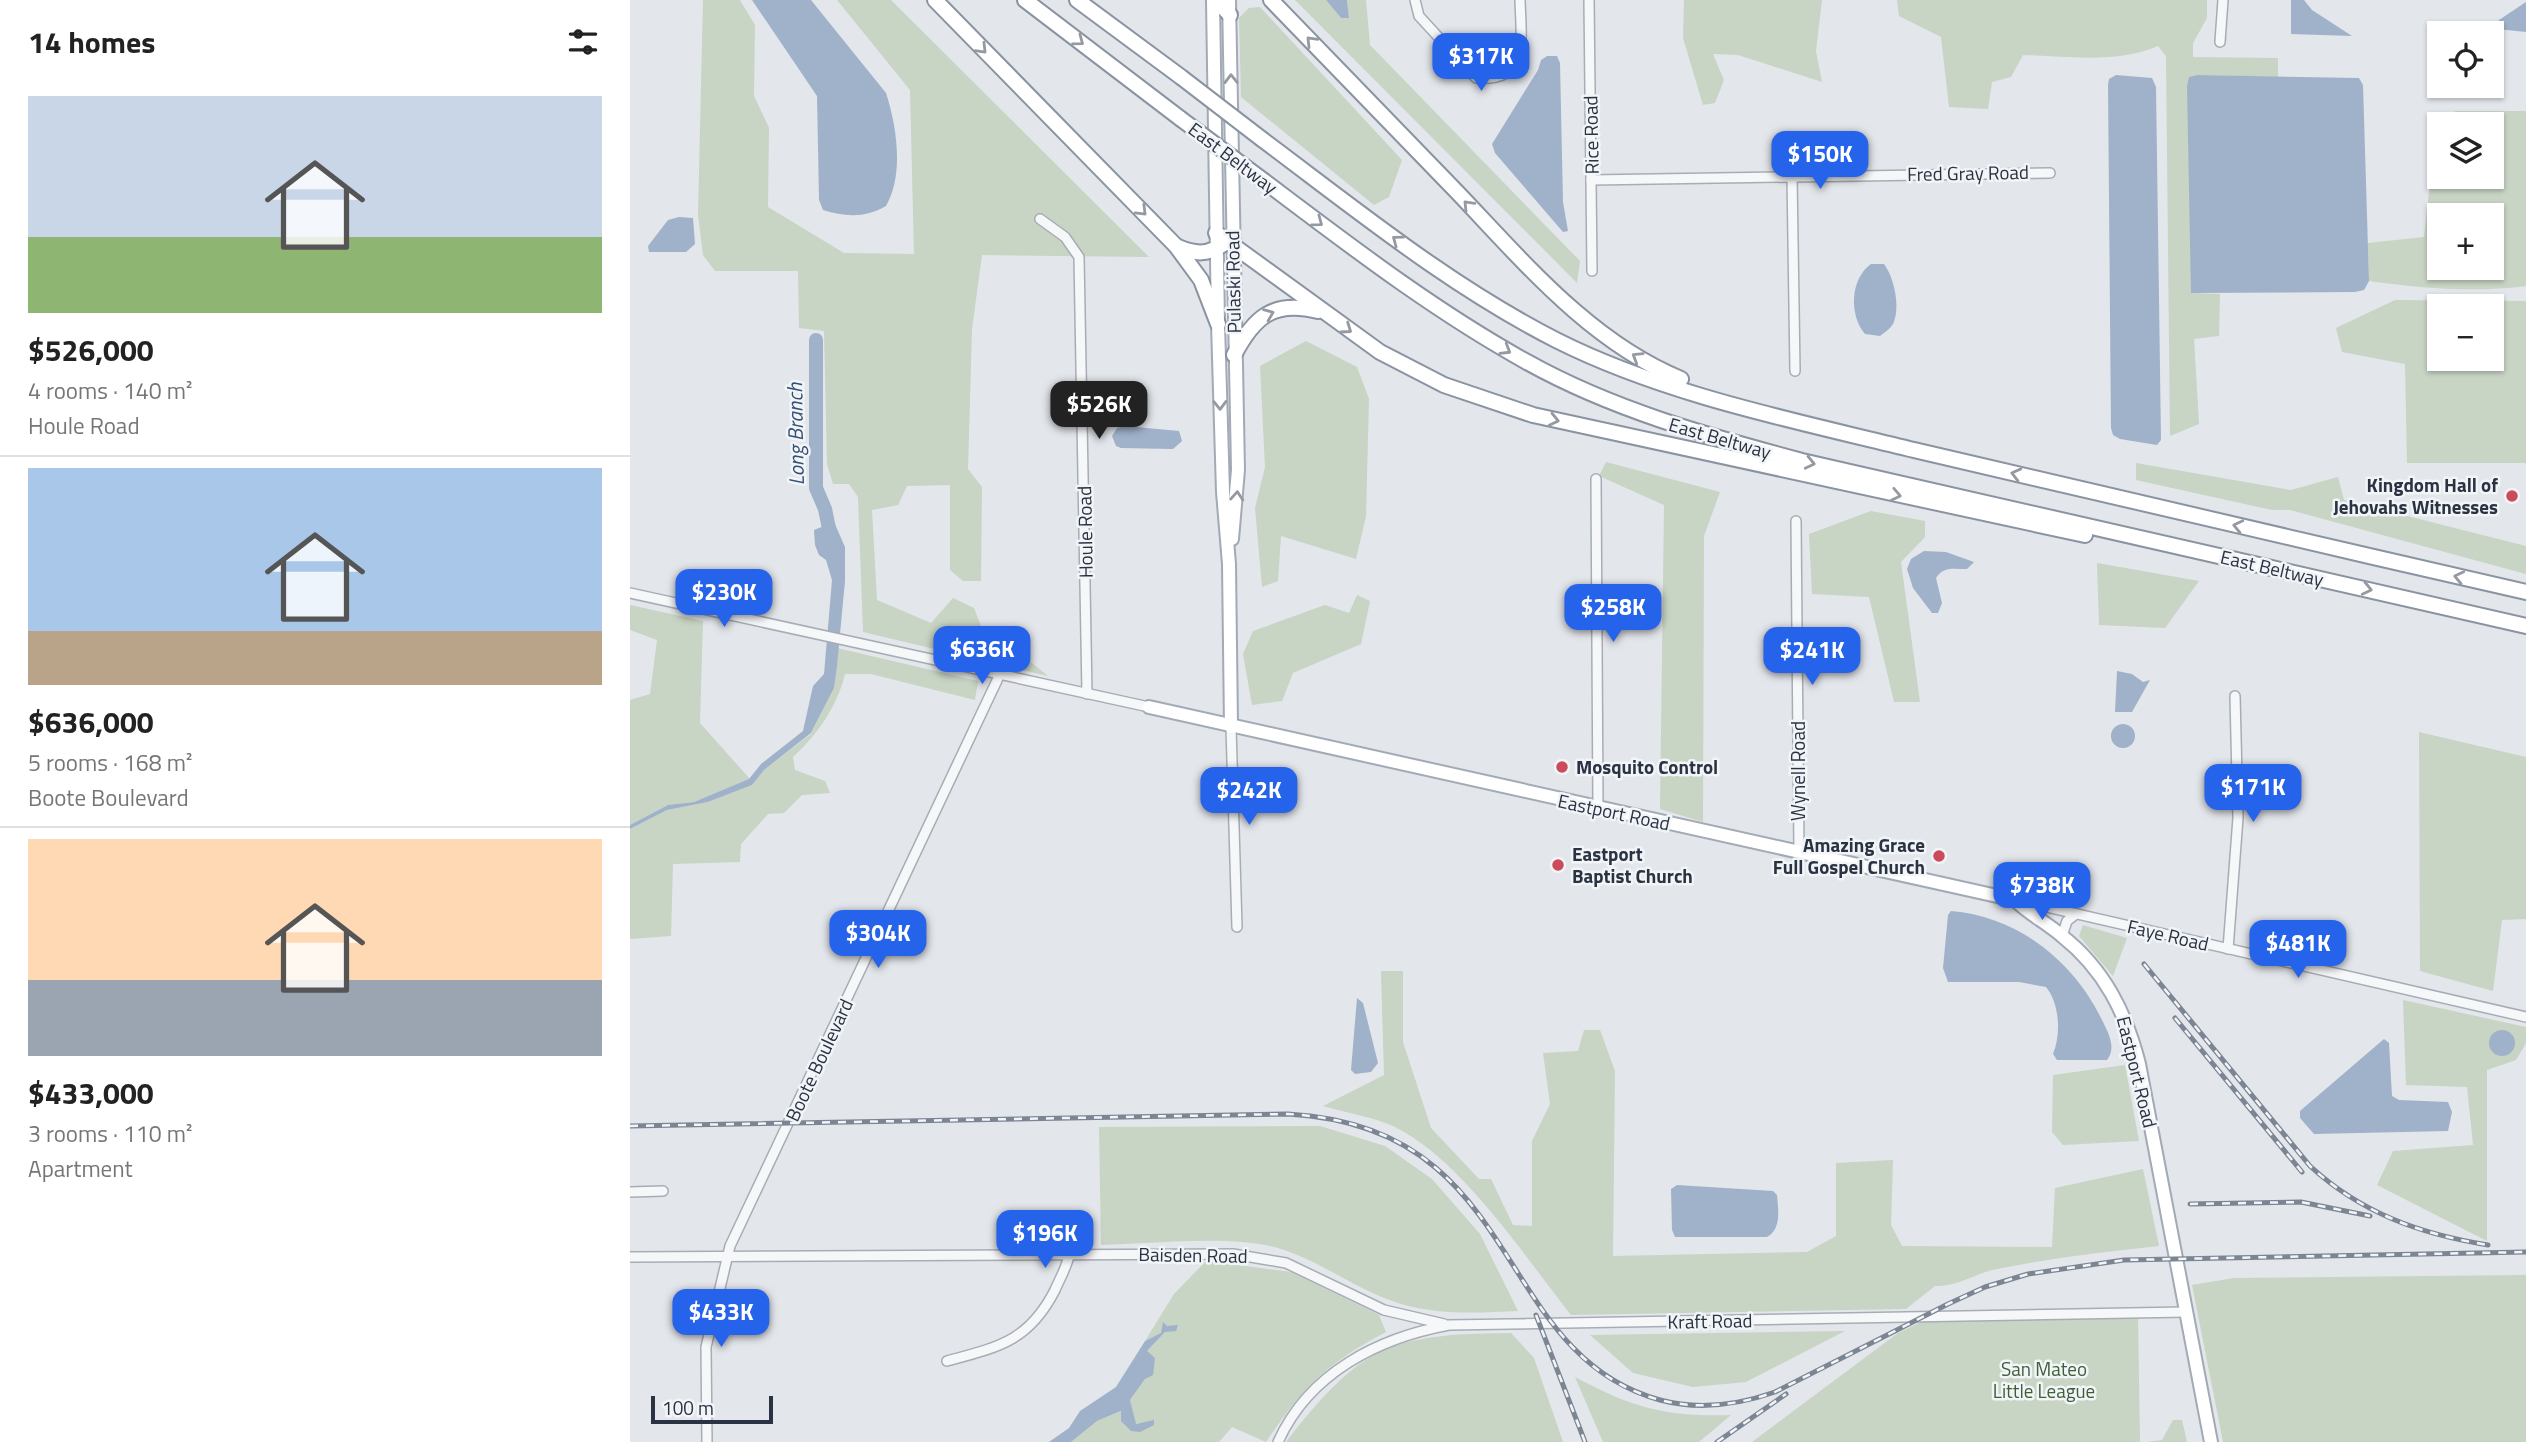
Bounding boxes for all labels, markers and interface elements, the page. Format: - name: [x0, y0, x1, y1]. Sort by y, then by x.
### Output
- text: 14 homes: [28, 19, 155, 65]
- map controls: [2427, 21, 2504, 371]
- button: locate: [2427, 21, 2504, 98]
- icon: filters: [564, 23, 602, 61]
- one-way arrow: [1072, 33, 1084, 46]
- pin: $317K: [1432, 34, 1530, 93]
- one-way arrow: [1306, 36, 1319, 49]
- text: $317K: [1448, 38, 1514, 73]
- one-way arrow: [974, 41, 987, 54]
- one-way arrow: [1223, 74, 1238, 85]
- street label: Rice Road: [1575, 95, 1606, 175]
- button: layers: [2427, 112, 2504, 189]
- street label: East Beltway: [1183, 114, 1284, 201]
- pin: $150K: [1771, 132, 1869, 191]
- text: $150K: [1787, 136, 1853, 171]
- icon: home: [252, 142, 378, 268]
- street label: Fred Gray Road: [1907, 157, 2029, 188]
- one-way arrow: [1464, 200, 1477, 213]
- one-way arrow: [1133, 203, 1146, 216]
- button: +: [2427, 203, 2504, 280]
- one-way arrow: [1311, 214, 1323, 226]
- street label: Pulaski Road: [1217, 230, 1248, 334]
- one-way arrow: [1392, 236, 1405, 248]
- button: −: [2427, 294, 2504, 371]
- one-way arrow: [1262, 309, 1274, 323]
- one-way arrow: [1339, 321, 1352, 333]
- text: $526,000: [28, 327, 154, 373]
- one-way arrow: [1499, 341, 1512, 354]
- one-way arrow: [1631, 353, 1644, 366]
- text: 4 rooms · 140 m²: [28, 373, 192, 408]
- water label: Long Branch: [778, 382, 812, 486]
- pin: $526K: [1050, 382, 1148, 441]
- text: $526K: [1066, 386, 1132, 421]
- one-way arrow: [1213, 400, 1228, 411]
- text: Houle Road: [28, 408, 140, 443]
- street label: East Beltway: [1666, 409, 1775, 466]
- one-way arrow: [1548, 412, 1560, 426]
- one-way arrow: [1804, 455, 1816, 469]
- one-way arrow: [2010, 468, 2022, 483]
- place label: Kingdom Hall of Jehovahs Witnesses: [2333, 470, 2498, 521]
- street label: Houle Road: [1069, 486, 1100, 578]
- one-way arrow: [1890, 487, 1902, 502]
- marker: Kingdom Hall of Jehovahs Witnesses: [2504, 488, 2520, 504]
- one-way arrow: [1229, 490, 1244, 501]
- icon: home: [252, 514, 378, 640]
- one-way arrow: [2232, 519, 2244, 534]
- street label: East Beltway: [2218, 542, 2327, 593]
- pin: $230K: [675, 570, 773, 629]
- one-way arrow: [2454, 570, 2466, 585]
- text: $230K: [691, 574, 757, 609]
- one-way arrow: [2360, 581, 2372, 596]
- pin: $258K: [1564, 584, 1662, 644]
- text: $258K: [1580, 589, 1646, 624]
- pin: $636K: [933, 626, 1031, 686]
- pin: $241K: [1763, 628, 1861, 687]
- text: $636K: [949, 631, 1015, 666]
- text: $241K: [1779, 632, 1845, 667]
- text: $636,000: [28, 699, 154, 745]
- street label: Wynell Road: [1783, 721, 1812, 821]
- text: 5 rooms · 168 m²: [28, 745, 192, 780]
- place label: Mosquito Control: [1576, 752, 1718, 781]
- marker: Mosquito Control: [1554, 759, 1570, 775]
- pin: $171K: [2204, 764, 2302, 824]
- pin: $242K: [1200, 768, 1298, 827]
- text: $171K: [2220, 769, 2286, 804]
- text: $242K: [1216, 772, 1282, 807]
- text: Boote Boulevard: [28, 780, 189, 815]
- street label: Eastport Road: [1555, 785, 1673, 838]
- place label: Amazing Grace Full Gospel Church: [1773, 830, 1925, 881]
- place label: Eastport Baptist Church: [1572, 839, 1693, 890]
- marker: Amazing Grace Full Gospel Church: [1931, 848, 1947, 864]
- marker: Eastport Baptist Church: [1550, 857, 1566, 873]
- pin: $738K: [1993, 862, 2091, 922]
- text: $738K: [2009, 867, 2075, 902]
- icon: home: [252, 885, 378, 1011]
- pin: $304K: [829, 911, 927, 970]
- street label: Faye Road: [2125, 911, 2212, 958]
- text: $304K: [845, 915, 911, 950]
- pin: $481K: [2249, 920, 2347, 980]
- text: $481K: [2265, 925, 2331, 960]
- street label: Boote Boulevard: [777, 994, 860, 1126]
- street label: Eastport Road: [2110, 1013, 2165, 1131]
- text: $433,000: [28, 1070, 154, 1116]
- text: 3 rooms · 110 m²: [28, 1116, 192, 1151]
- text: Apartment: [28, 1151, 133, 1186]
- pin: $196K: [996, 1210, 1094, 1270]
- text: $196K: [1012, 1215, 1078, 1250]
- street label: Baisden Road: [1138, 1239, 1248, 1270]
- pin: $433K: [672, 1290, 770, 1349]
- text: $433K: [688, 1294, 754, 1329]
- street label: Kraft Road: [1667, 1305, 1753, 1336]
- park label: San Mateo Little League: [1993, 1354, 2095, 1405]
- scale bar: [651, 1393, 774, 1425]
- text: 100 m: [662, 1393, 714, 1422]

